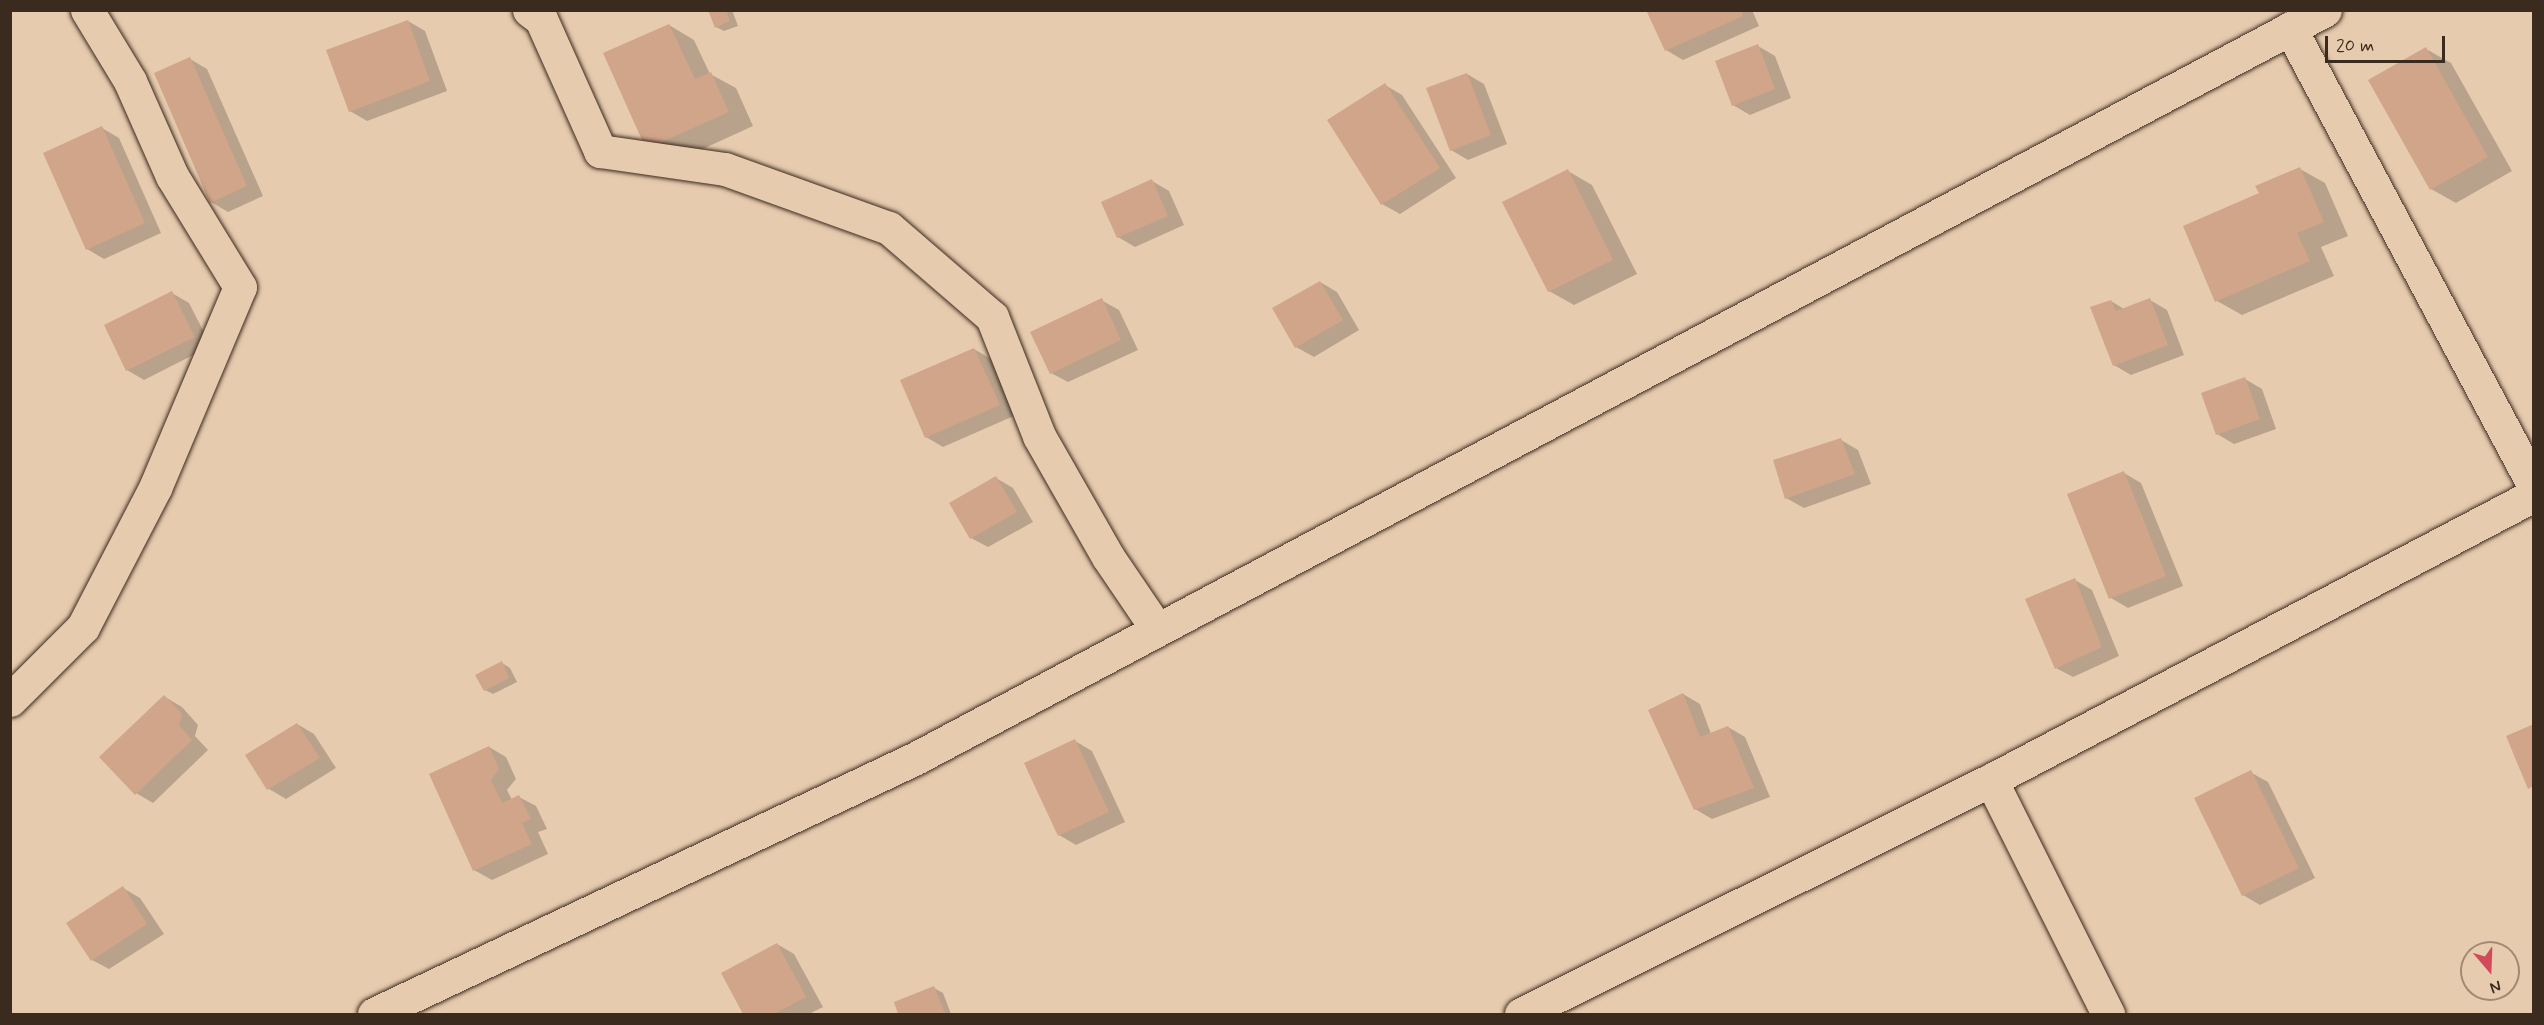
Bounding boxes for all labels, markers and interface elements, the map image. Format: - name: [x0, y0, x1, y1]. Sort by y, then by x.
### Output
- scale bar: [2328, 24, 2448, 62]
- text: 20 m: [2336, 34, 2374, 58]
- north arrow: [2460, 941, 2520, 1001]
- text: N: [2487, 975, 2504, 998]

